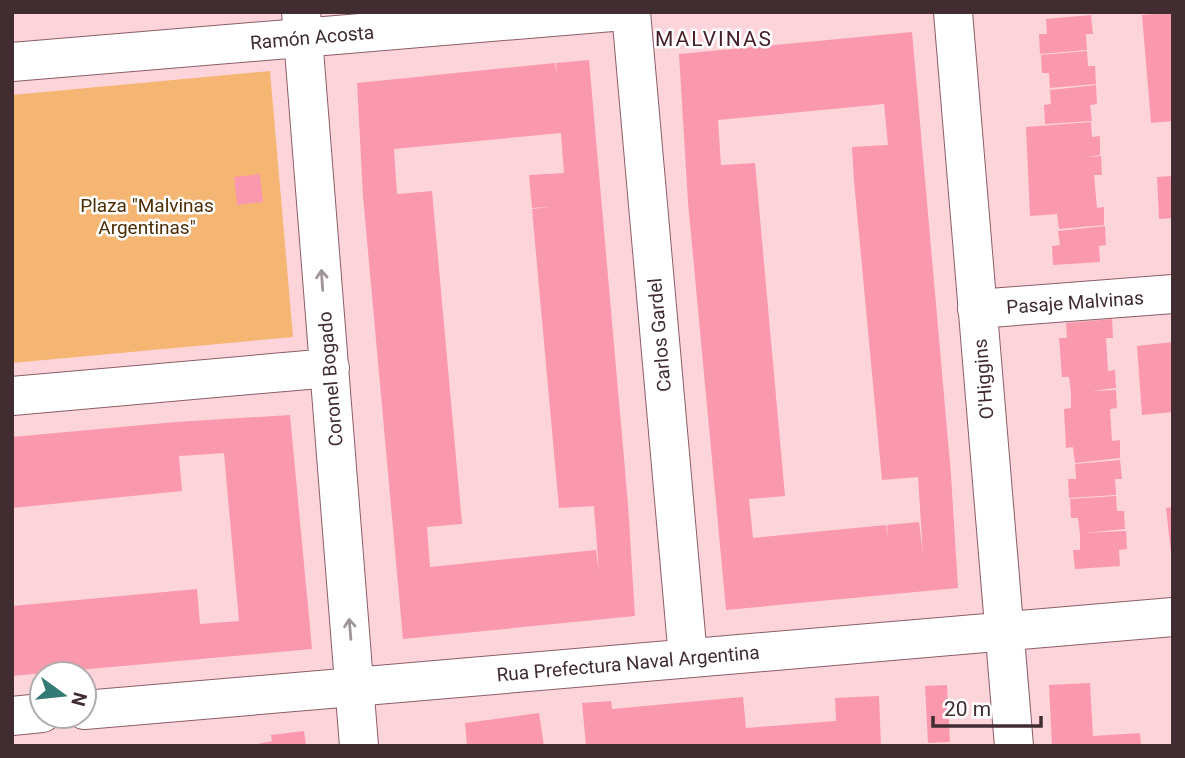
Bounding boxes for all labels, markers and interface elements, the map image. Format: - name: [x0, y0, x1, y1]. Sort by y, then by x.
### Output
- street label: Ramón Acosta: [249, 21, 375, 54]
- district label: MALVINAS: [655, 27, 773, 51]
- park label: Plaza "Malvinas Argentinas": [80, 194, 214, 239]
- one-way arrow: [315, 269, 328, 292]
- street label: Carlos Gardel: [643, 277, 676, 393]
- street label: Pasaje Malvinas: [1006, 286, 1145, 319]
- street label: Coronel Bogado: [313, 311, 348, 447]
- street label: O'Higgins: [969, 338, 998, 420]
- one-way arrow: [343, 618, 356, 641]
- street label: Rua Prefectura Naval Argentina: [496, 641, 760, 686]
- north arrow: [28, 660, 98, 730]
- scale bar: [933, 684, 1042, 728]
- text: N: [66, 690, 92, 709]
- text: 20 m: [944, 697, 991, 721]

